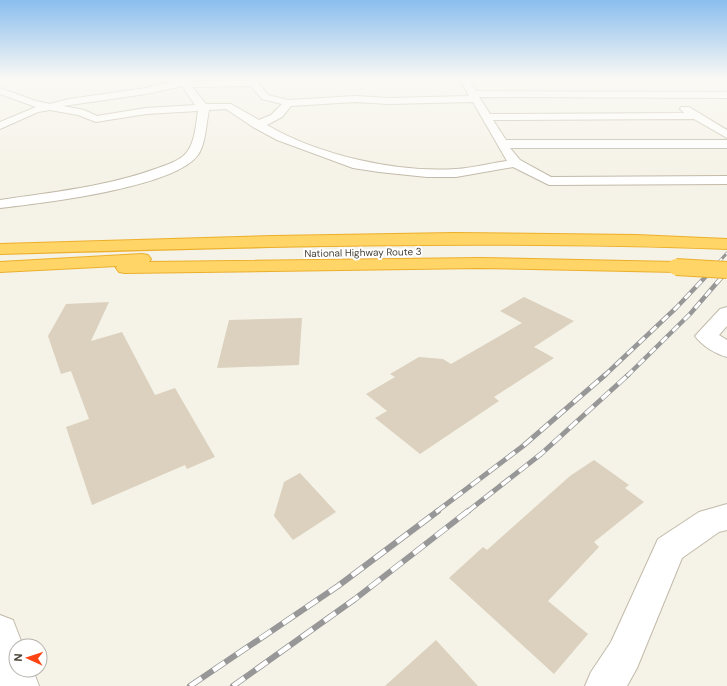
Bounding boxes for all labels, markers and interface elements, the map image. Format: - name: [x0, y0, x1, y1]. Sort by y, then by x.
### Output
- street label: National Highway Route 3: [304, 245, 422, 260]
- north arrow: [8, 638, 48, 678]
- text: N: [11, 653, 25, 662]

